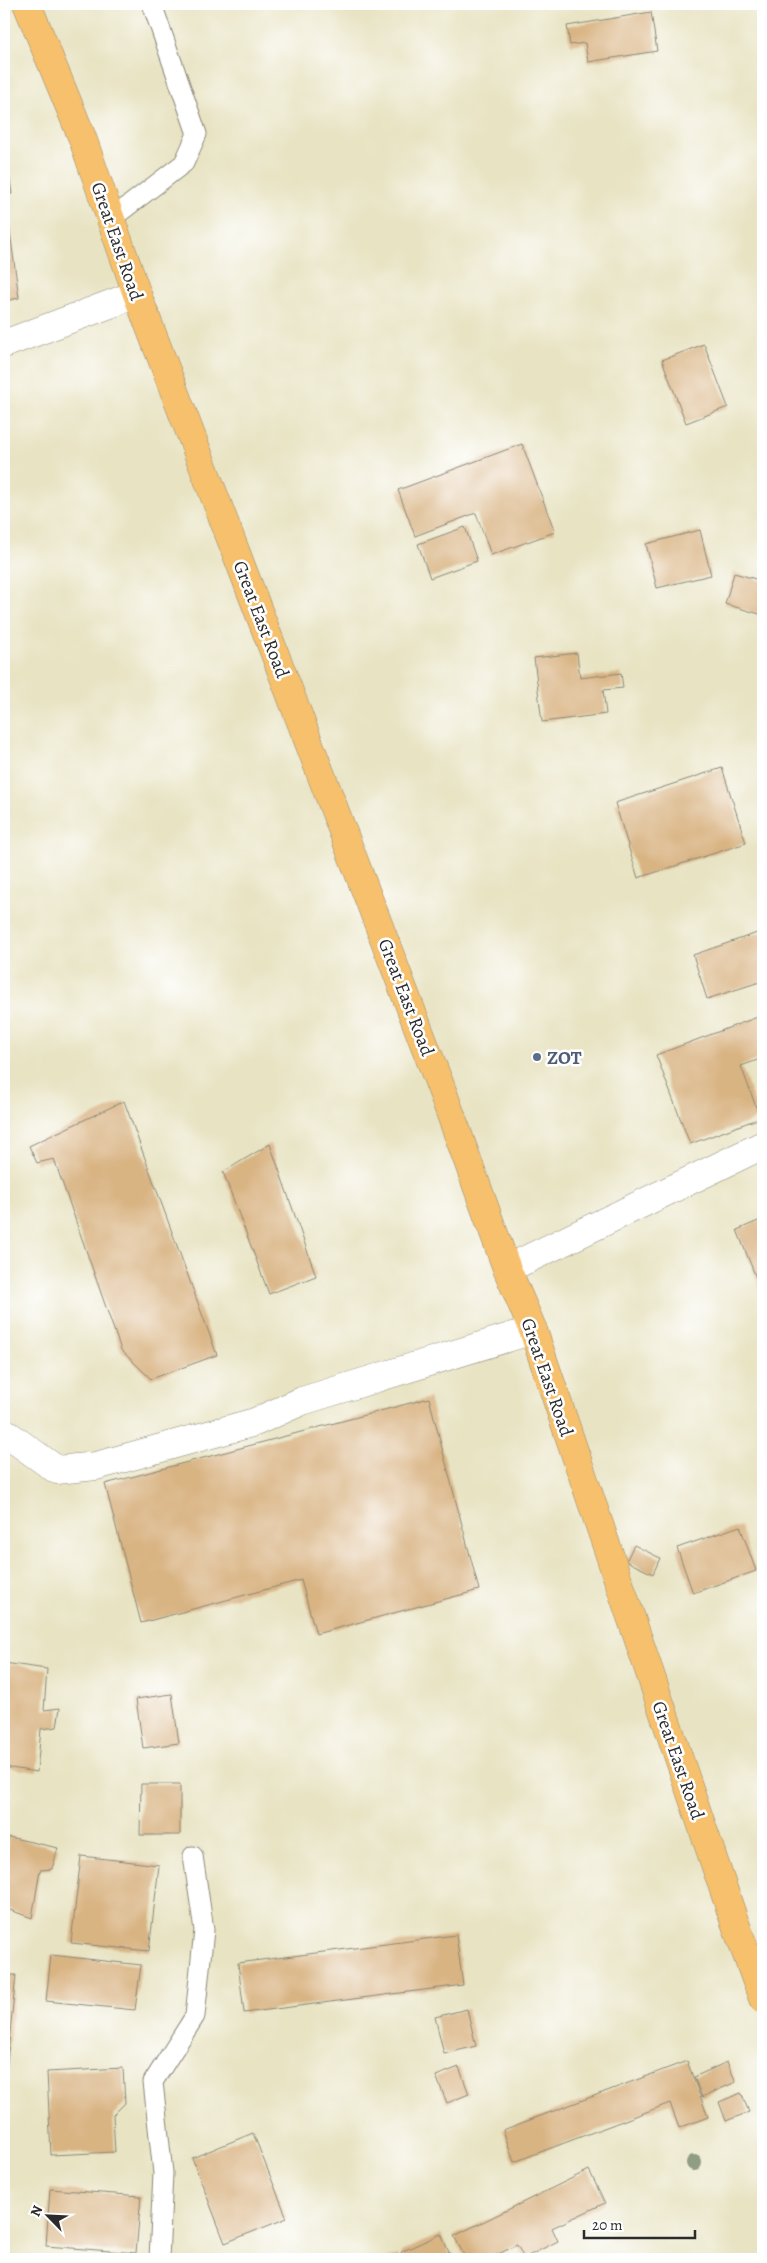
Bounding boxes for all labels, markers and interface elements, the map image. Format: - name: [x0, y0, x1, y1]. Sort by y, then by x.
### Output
- street label: Great East Road: [85, 179, 150, 305]
- street label: Great East Road: [227, 557, 296, 683]
- street label: Great East Road: [372, 935, 441, 1061]
- place label: ZOT: [547, 1045, 582, 1071]
- marker: ZOT: [531, 1051, 543, 1063]
- street label: Great East Road: [515, 1315, 580, 1441]
- street label: Great East Road: [646, 1698, 711, 1824]
- north arrow: [22, 2190, 72, 2240]
- text: N: [26, 2202, 47, 2219]
- scale bar: [584, 2208, 696, 2240]
- text: 20 m: [592, 2215, 623, 2235]

